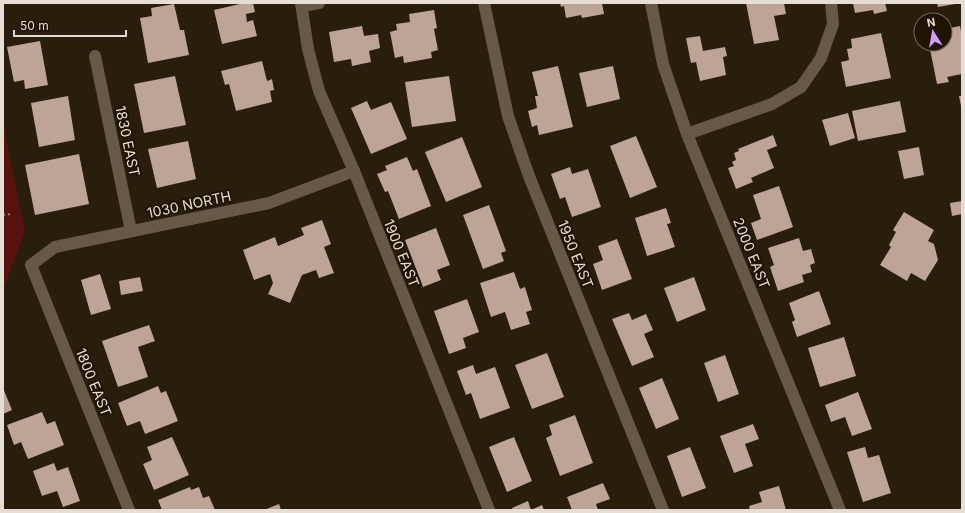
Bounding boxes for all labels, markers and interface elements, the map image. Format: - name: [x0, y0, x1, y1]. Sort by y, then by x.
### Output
- scale bar: [14, 12, 126, 38]
- north arrow: [913, 12, 953, 52]
- text: N: [926, 15, 937, 30]
- text: 50 m: [20, 18, 49, 33]
- street label: 1830 EAST: [112, 104, 144, 178]
- street label: 1030 NORTH: [145, 187, 233, 221]
- street label: 2000 EAST: [730, 215, 774, 291]
- street label: 1900 EAST: [381, 216, 423, 290]
- street label: 1950 EAST: [555, 218, 597, 290]
- street label: 1800 EAST: [73, 345, 115, 419]

